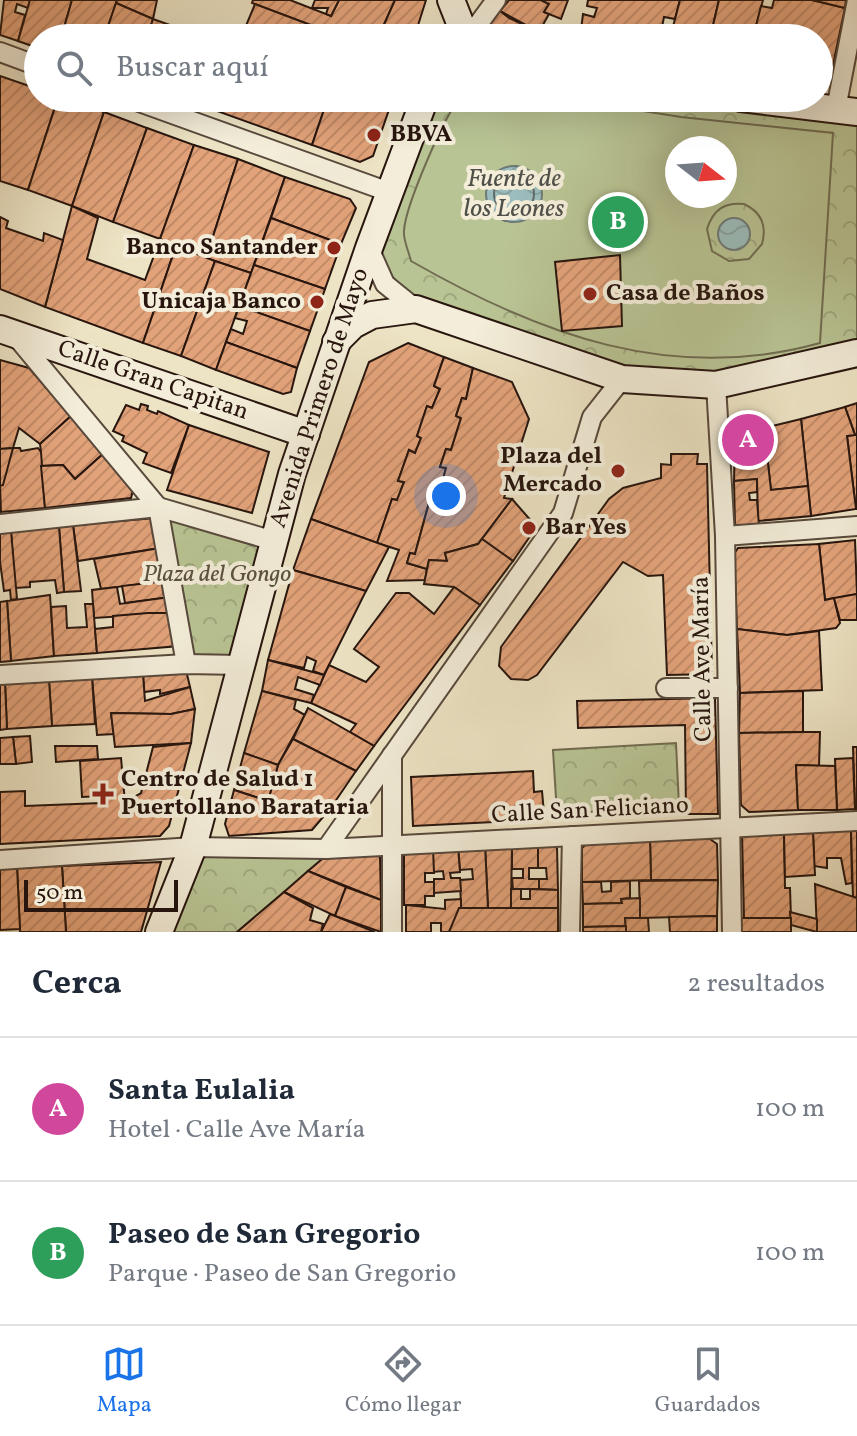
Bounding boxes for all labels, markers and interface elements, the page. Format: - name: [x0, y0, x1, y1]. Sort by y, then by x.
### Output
- search box: [24, 24, 833, 112]
- icon: search: [52, 46, 96, 90]
- text: Buscar aquí: [116, 47, 269, 89]
- place label: BBVA: [390, 118, 452, 152]
- marker: BBVA: [365, 126, 383, 144]
- north arrow: [665, 136, 737, 208]
- water label: Fuente de los Leones: [464, 161, 565, 227]
- pin: B: [592, 192, 644, 252]
- place label: Banco Santander: [126, 231, 318, 265]
- marker: Banco Santander: [325, 239, 343, 257]
- street label: Avenida Primero de Mayo: [262, 264, 378, 532]
- place label: Casa de Baños: [606, 277, 765, 311]
- place label: Unicaja Banco: [141, 285, 301, 319]
- marker: Casa de Baños: [581, 285, 599, 303]
- marker: Unicaja Banco: [308, 293, 326, 311]
- street label: Calle Gran Capitan: [53, 332, 253, 430]
- pin: A: [722, 410, 774, 470]
- place label: Plaza del Mercado: [500, 440, 602, 502]
- marker: Plaza del Mercado: [609, 462, 627, 480]
- your location: [426, 476, 466, 516]
- place label: Bar Yes: [545, 511, 627, 545]
- marker: Bar Yes: [520, 519, 538, 537]
- park label: Plaza del Gongo: [143, 558, 291, 592]
- street label: Calle Ave María: [685, 576, 721, 742]
- place label: Centro de Salud 1 Puertollano Barataria: [121, 763, 369, 825]
- marker: Centro de Salud 1 Puertollano Barataria: [92, 783, 114, 805]
- street label: Calle San Feliciano: [490, 789, 690, 833]
- scale bar: [24, 876, 178, 912]
- text: 50 m: [36, 878, 83, 909]
- text: Cerca: [32, 961, 122, 1008]
- text: 2 resultados: [687, 966, 825, 1002]
- text: Santa Eulalia: [108, 1070, 295, 1112]
- text: A: [49, 1091, 67, 1127]
- text: 100 m: [755, 1091, 825, 1127]
- text: Hotel · Calle Ave María: [108, 1112, 365, 1148]
- text: Paseo de San Gregorio: [108, 1214, 420, 1256]
- text: B: [49, 1235, 67, 1271]
- text: 100 m: [755, 1235, 825, 1271]
- text: Parque · Paseo de San Gregorio: [108, 1256, 456, 1292]
- tab: Mapa: [97, 1342, 152, 1421]
- tab: Cómo llegar: [345, 1342, 462, 1421]
- tab: Guardados: [655, 1342, 760, 1421]

